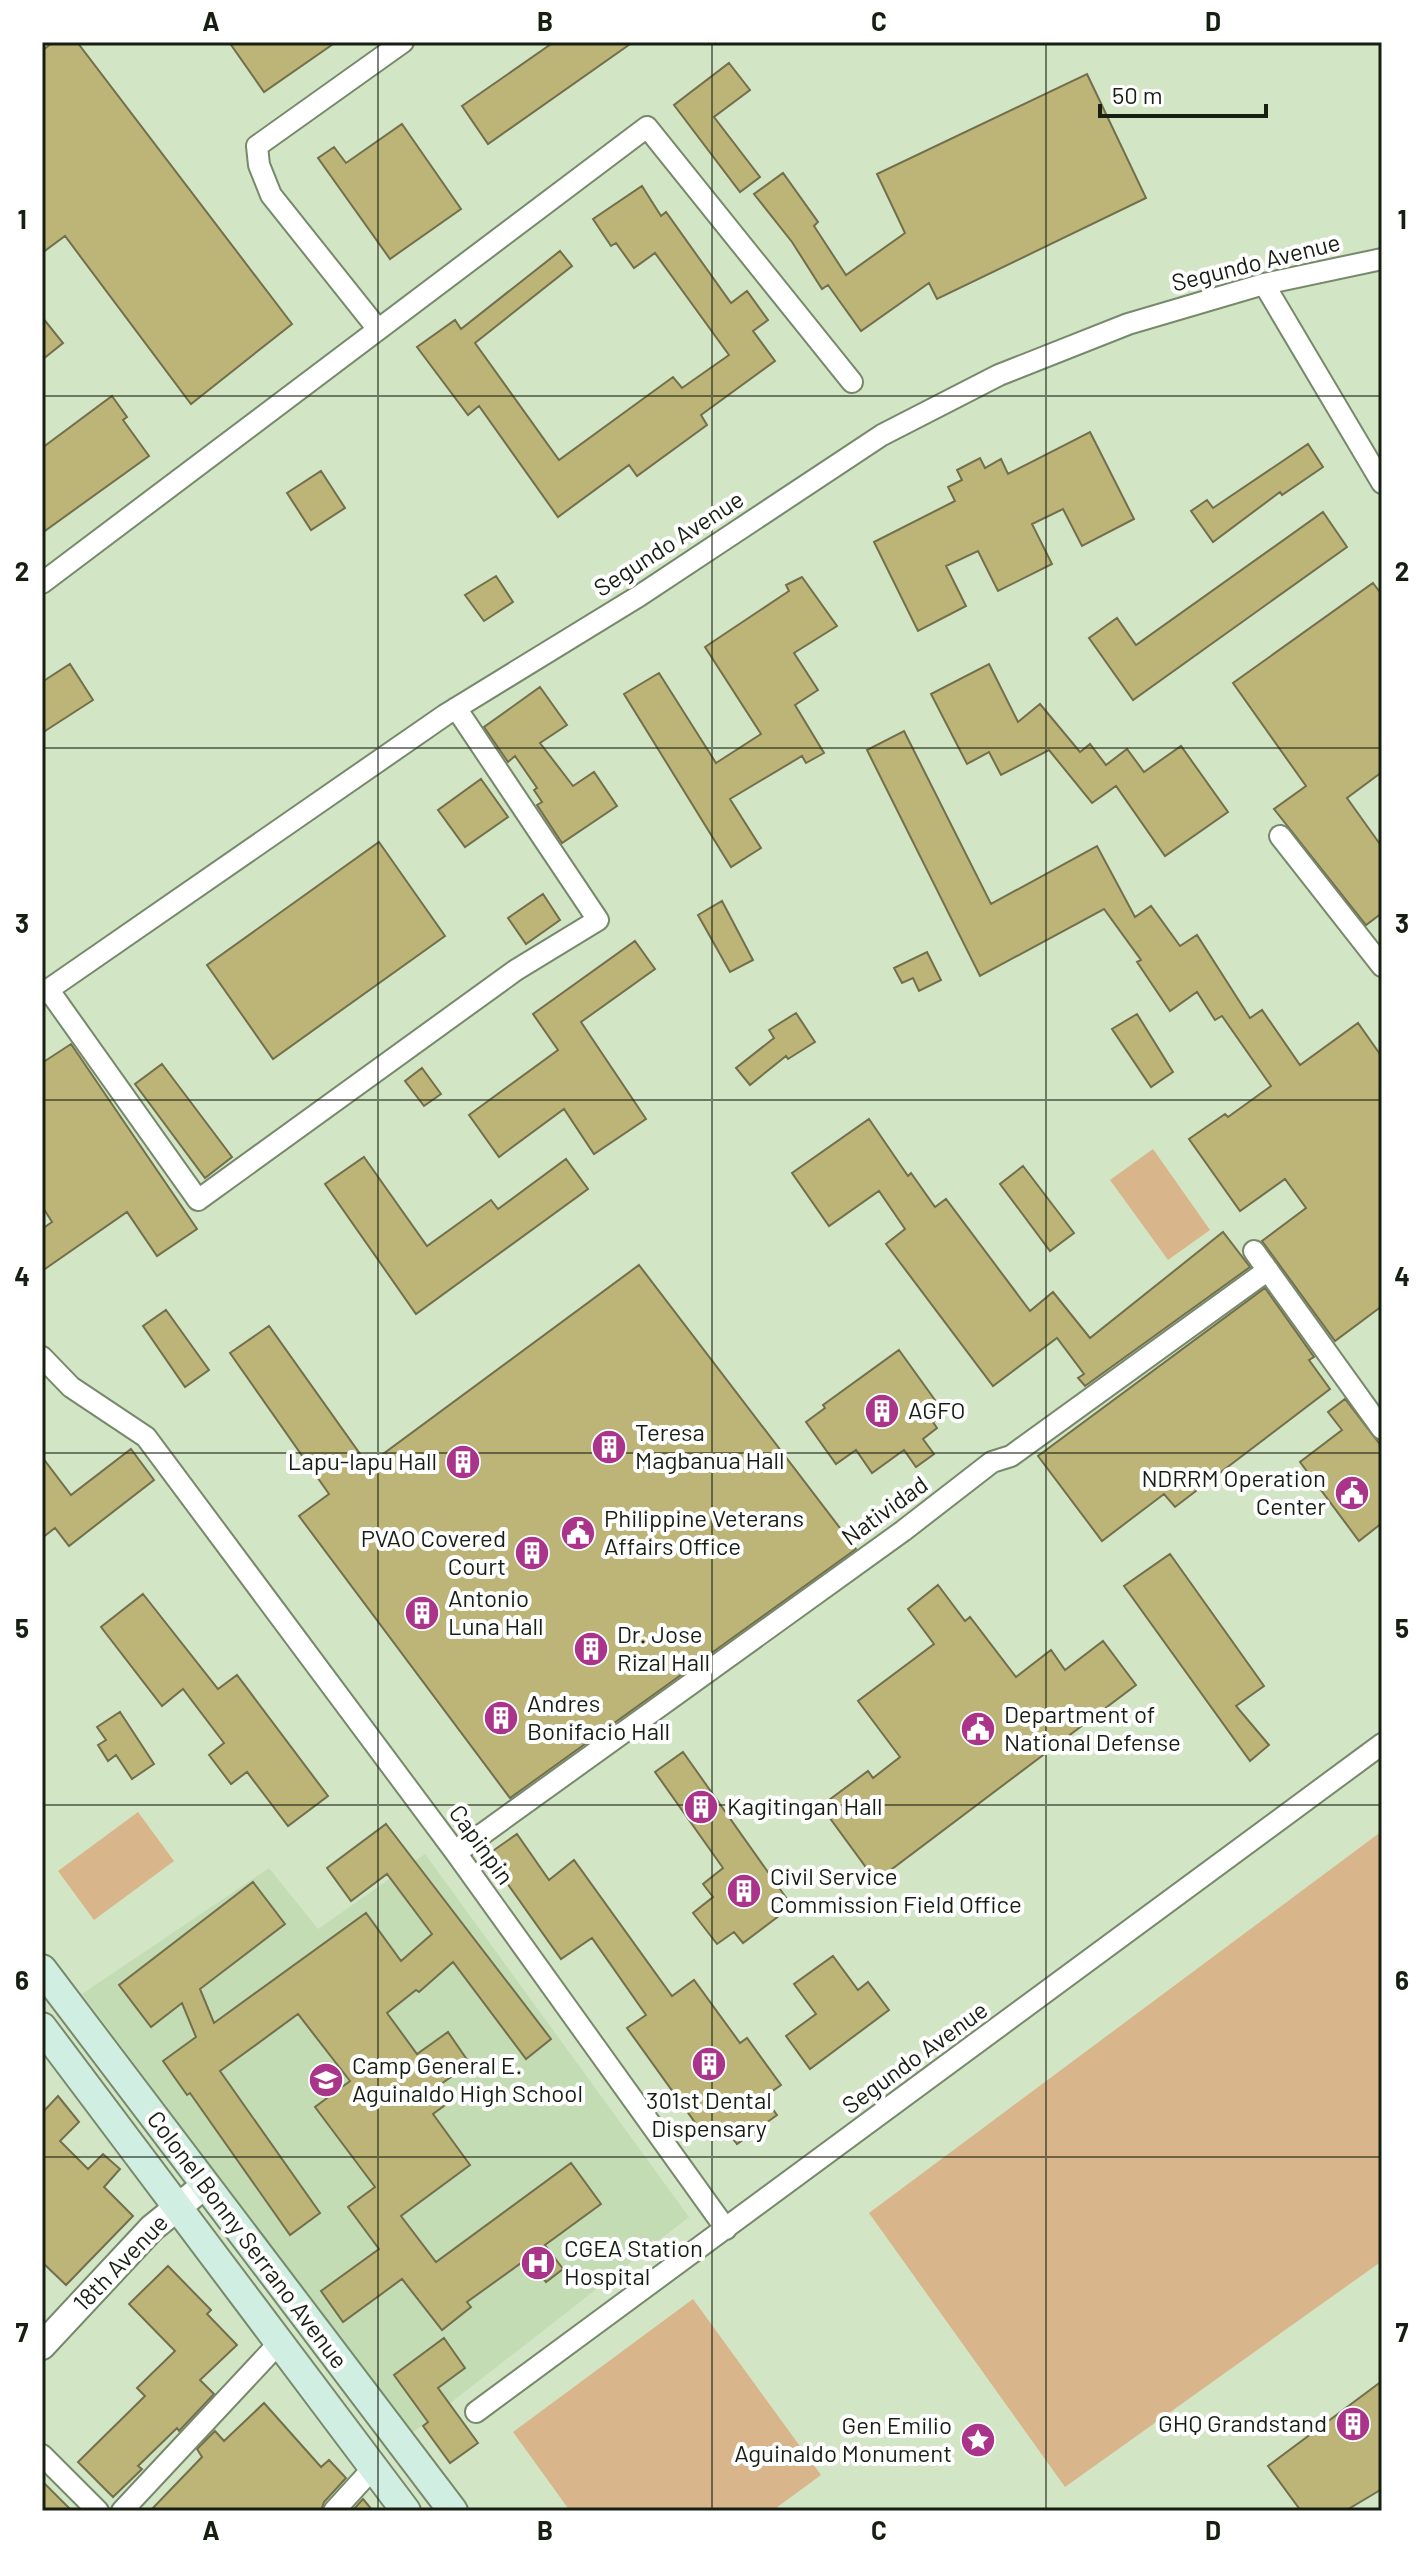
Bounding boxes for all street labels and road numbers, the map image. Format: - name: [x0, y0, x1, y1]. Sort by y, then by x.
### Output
- street label: Segundo Avenue: [1168, 227, 1343, 296]
- street label: Segundo Avenue: [588, 484, 748, 602]
- street label: Natividad: [835, 1469, 933, 1551]
- street label: Capinpin: [444, 1799, 521, 1890]
- street label: Segundo Avenue: [836, 1994, 992, 2119]
- street label: Colonel Bonny Serrano Avenue: [142, 2105, 355, 2374]
- street label: 18th Avenue: [67, 2207, 173, 2317]

